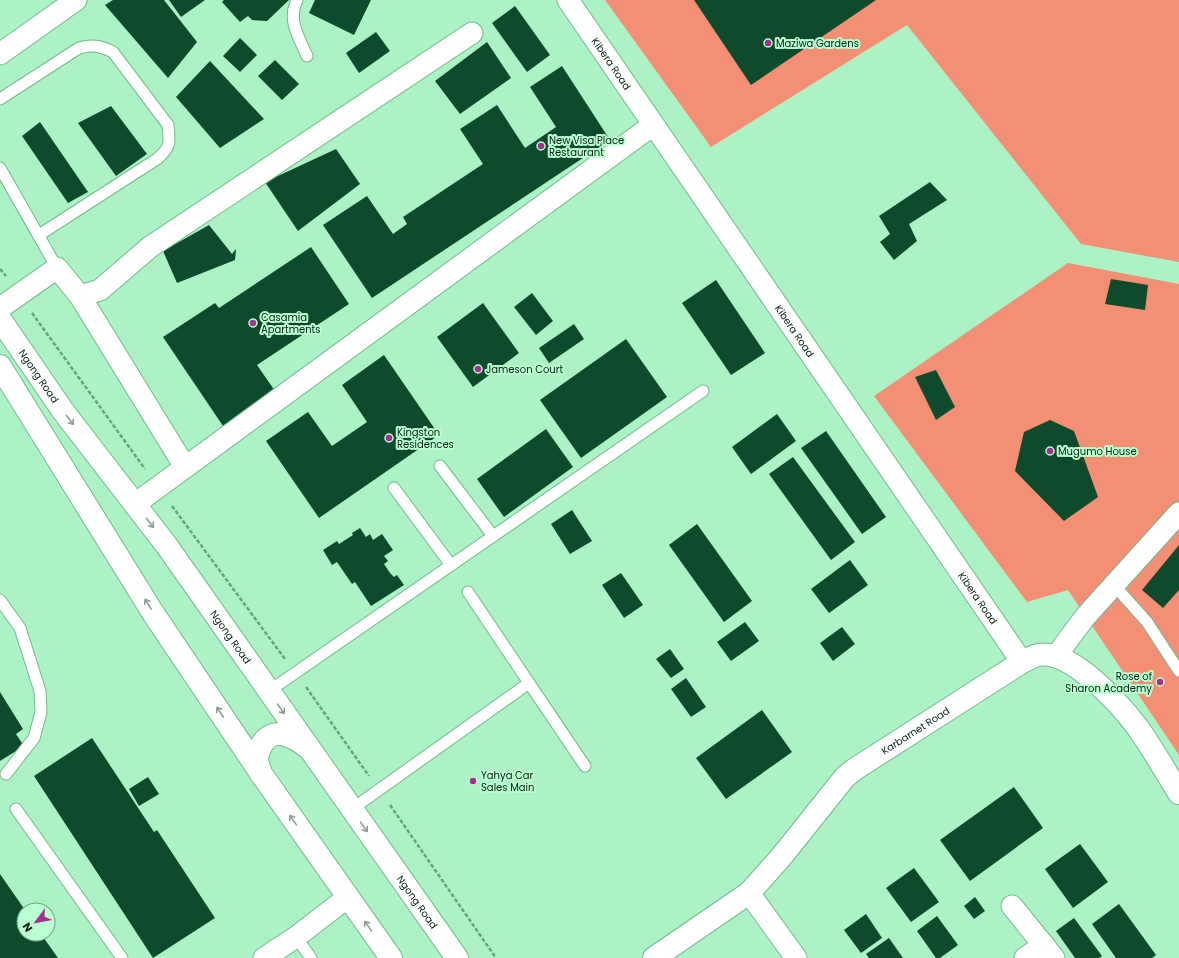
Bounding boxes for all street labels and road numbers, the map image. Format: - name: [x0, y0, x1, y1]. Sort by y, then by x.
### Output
- street label: Kibera Road: [588, 35, 634, 93]
- street label: Kibera Road: [771, 302, 818, 360]
- street label: Ngong Road: [15, 346, 62, 406]
- street label: Kibera Road: [954, 569, 1001, 627]
- street label: Ngong Road: [207, 607, 255, 667]
- street label: Karbarnet Road: [878, 703, 953, 758]
- street label: Ngong Road: [393, 872, 441, 932]

